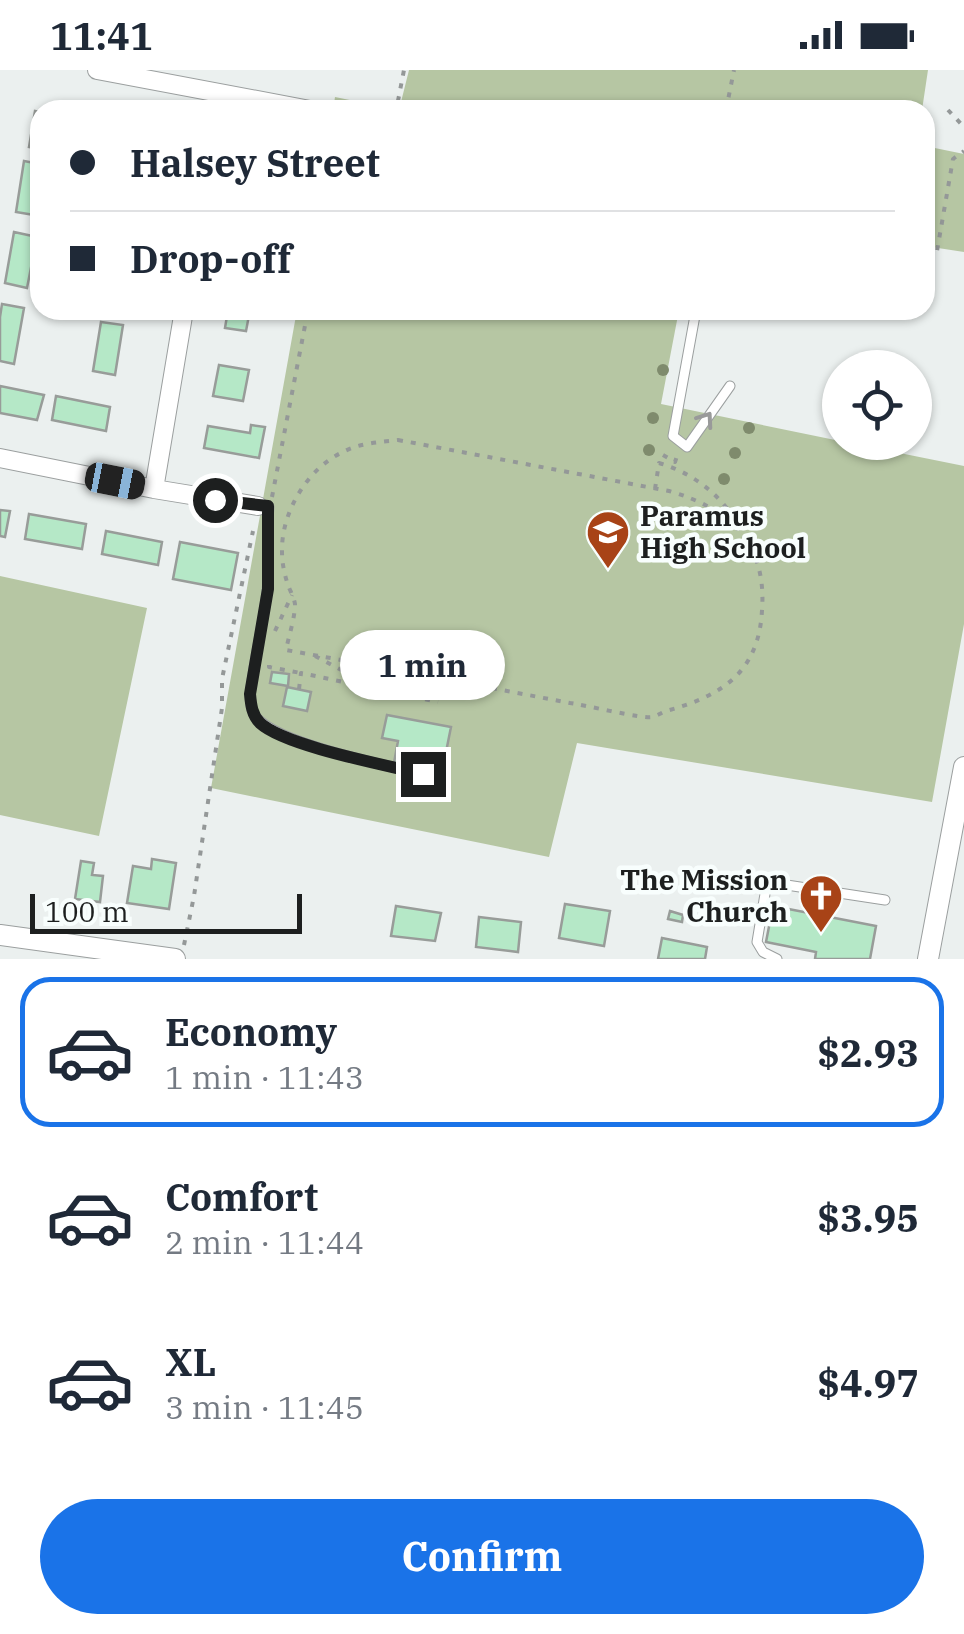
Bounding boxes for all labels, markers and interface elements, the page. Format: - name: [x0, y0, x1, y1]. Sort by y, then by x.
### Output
- text: 11:41: [50, 11, 153, 60]
- text: Halsey Street: [130, 138, 380, 187]
- text: Drop-off: [130, 234, 292, 283]
- map controls: [822, 350, 932, 460]
- button: locate: [822, 350, 932, 460]
- one-way arrow: [694, 412, 712, 431]
- car: [83, 461, 147, 501]
- route start: [193, 478, 238, 523]
- place label: Paramus High School: [640, 497, 806, 566]
- school or university icon: Paramus High School: [585, 509, 631, 570]
- callout: 1 min: [340, 629, 506, 699]
- text: 1 min: [378, 644, 467, 686]
- route end: [401, 752, 446, 797]
- place label: The Mission Church: [620, 861, 788, 930]
- church icon: The Mission Church: [798, 873, 844, 934]
- scale bar: [30, 889, 302, 934]
- text: 100 m: [45, 893, 129, 930]
- icon: car: [45, 1007, 135, 1097]
- text: Economy: [165, 1007, 337, 1056]
- text: $2.93: [817, 1028, 919, 1077]
- text: 1 min · 11:43: [165, 1056, 364, 1098]
- icon: car: [45, 1172, 135, 1262]
- text: Comfort: [165, 1172, 318, 1221]
- text: $3.95: [817, 1193, 919, 1242]
- text: 2 min · 11:44: [165, 1221, 364, 1263]
- icon: car: [45, 1337, 135, 1427]
- text: XL: [165, 1337, 216, 1386]
- text: $4.97: [817, 1358, 919, 1407]
- text: 3 min · 11:45: [165, 1386, 364, 1428]
- button: Confirm: [40, 1499, 924, 1614]

